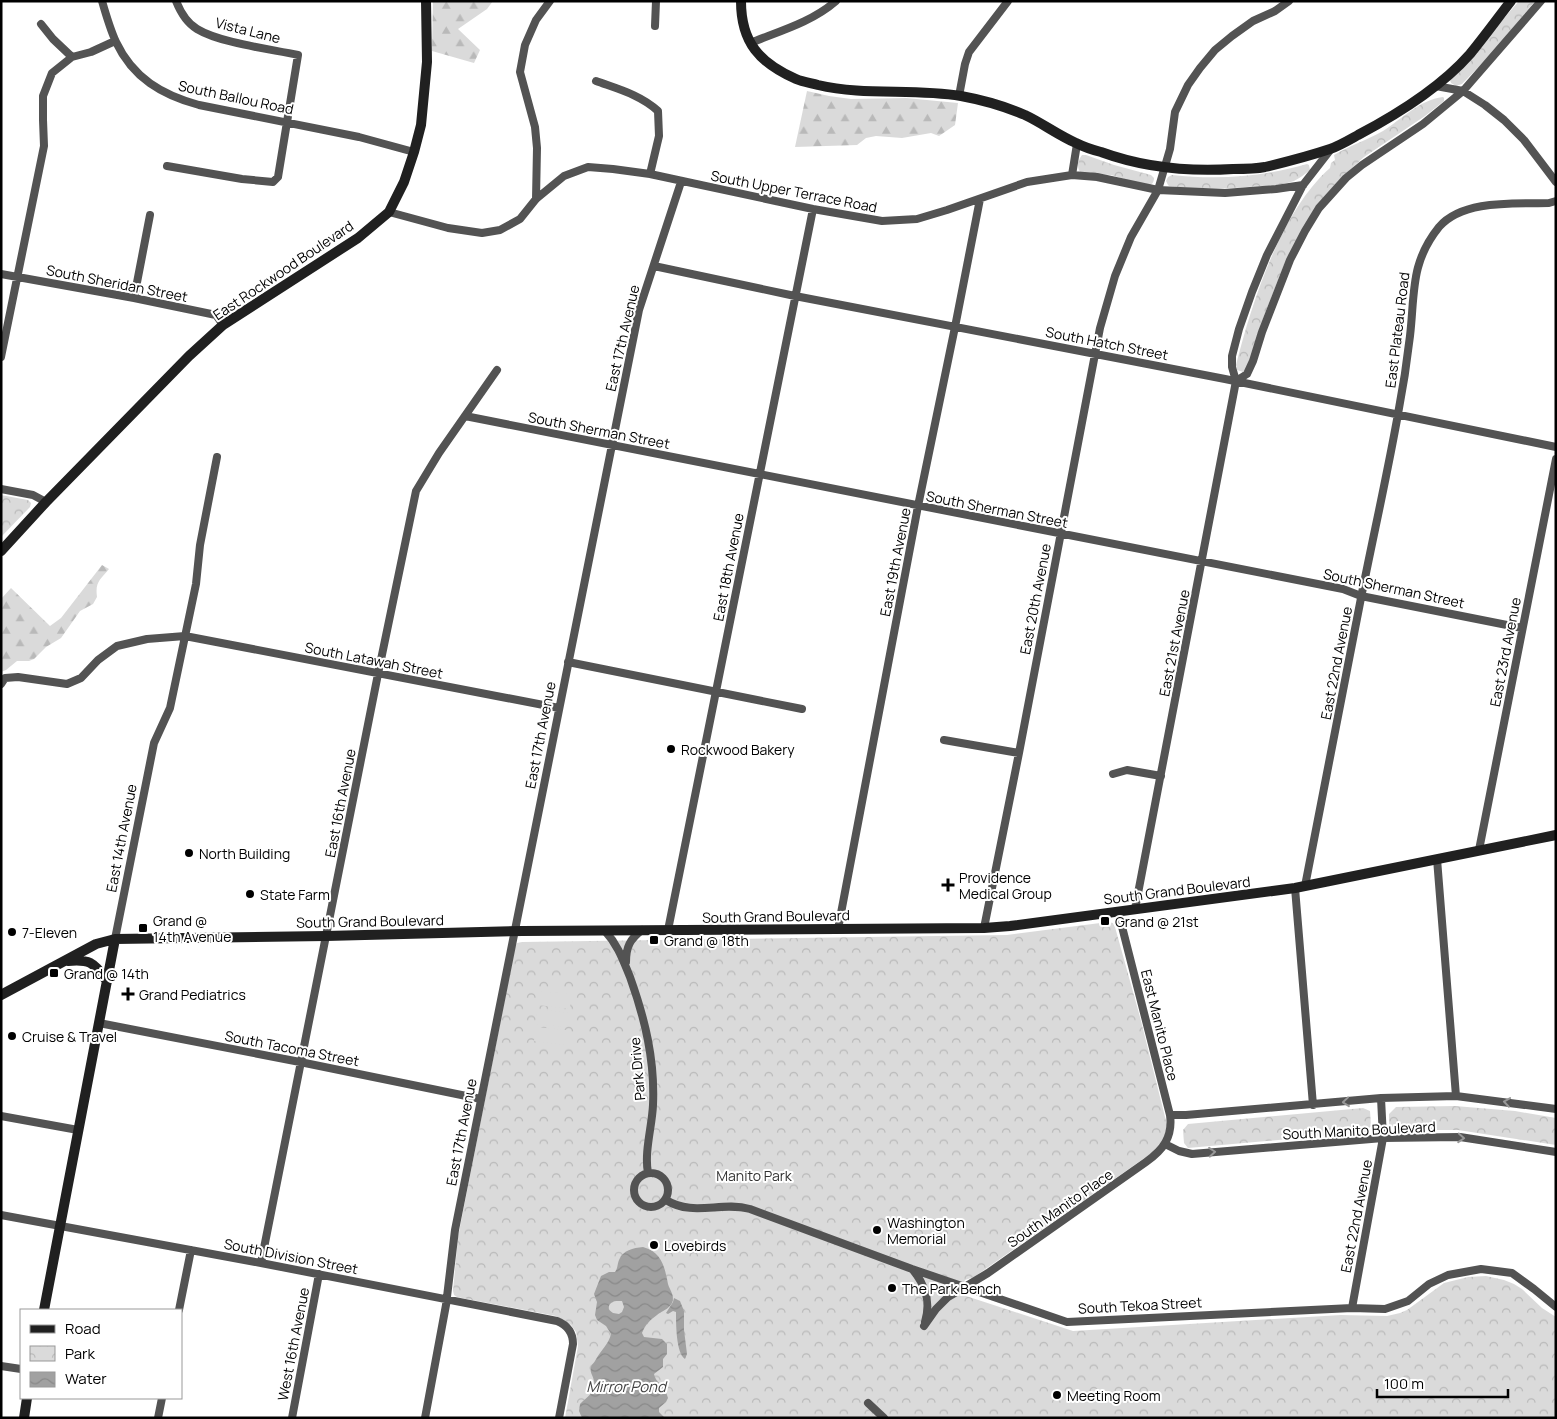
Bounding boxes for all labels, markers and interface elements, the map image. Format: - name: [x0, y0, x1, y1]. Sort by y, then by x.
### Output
- street label: Vista Lane: [214, 13, 282, 47]
- street label: South Ballou Road: [177, 75, 295, 119]
- street label: South Upper Terrace Road: [709, 166, 879, 216]
- street label: East Rockwood Boulevard: [209, 216, 357, 324]
- street label: South Sheridan Street: [45, 260, 190, 306]
- street label: East Plateau Road: [1380, 271, 1414, 389]
- street label: East 17th Avenue: [601, 283, 643, 393]
- street label: South Hatch Street: [1044, 322, 1170, 364]
- street label: South Sherman Street: [527, 407, 672, 453]
- street label: South Sherman Street: [925, 486, 1070, 532]
- street label: East 19th Avenue: [875, 506, 915, 618]
- street label: East 18th Avenue: [708, 511, 748, 623]
- street label: East 20th Avenue: [1015, 542, 1055, 656]
- street label: South Sherman Street: [1322, 564, 1467, 612]
- street label: East 21st Avenue: [1154, 588, 1194, 698]
- street label: East 23rd Avenue: [1485, 596, 1525, 708]
- street label: East 22nd Avenue: [1316, 605, 1356, 721]
- street label: South Latawah Street: [303, 637, 445, 683]
- street label: East 17th Avenue: [520, 680, 560, 790]
- place label: Rockwood Bakery: [681, 740, 795, 759]
- marker: Rockwood Bakery: [665, 743, 677, 755]
- street label: East 16th Avenue: [320, 747, 360, 859]
- street label: East 14th Avenue: [101, 782, 141, 894]
- place label: North Building: [199, 844, 290, 863]
- marker: North Building: [183, 847, 195, 859]
- place label: Providence Medical Group: [959, 868, 1052, 903]
- street label: South Grand Boulevard: [1103, 872, 1251, 908]
- marker: Providence Medical Group: [941, 878, 955, 892]
- place label: State Farm: [260, 885, 330, 904]
- marker: State Farm: [244, 888, 256, 900]
- street label: South Grand Boulevard: [702, 905, 850, 927]
- street label: South Grand Boulevard: [296, 910, 444, 932]
- place label: Grand @ 14th Avenue: [153, 911, 231, 946]
- place label: Grand @ 21st: [1115, 912, 1199, 931]
- marker: Grand @ 21st: [1099, 915, 1111, 927]
- marker: Grand @ 14th Avenue: [137, 922, 149, 934]
- place label: 7-Eleven: [22, 923, 77, 942]
- marker: 7-Eleven: [6, 926, 18, 938]
- place label: Grand @ 18th: [664, 931, 749, 950]
- marker: Grand @ 18th: [648, 934, 660, 946]
- place label: Grand @ 14th: [64, 964, 149, 983]
- marker: Grand @ 14th: [48, 967, 60, 979]
- street label: East Manito Place: [1137, 967, 1183, 1083]
- place label: Grand Pediatrics: [139, 985, 246, 1004]
- marker: Grand Pediatrics: [121, 987, 135, 1001]
- street label: South Tacoma Street: [223, 1026, 361, 1070]
- place label: Cruise & Travel: [22, 1027, 117, 1046]
- marker: Cruise & Travel: [6, 1030, 18, 1042]
- street label: Park Drive: [625, 1037, 649, 1101]
- street label: East 17th Avenue: [441, 1077, 481, 1187]
- one-way arrow: [1341, 1096, 1349, 1107]
- one-way arrow: [1503, 1098, 1512, 1108]
- street label: South Manito Boulevard: [1282, 1116, 1436, 1144]
- one-way arrow: [1458, 1132, 1466, 1143]
- one-way arrow: [1208, 1147, 1216, 1158]
- street label: East 22nd Avenue: [1336, 1158, 1376, 1274]
- street label: South Manito Place: [1003, 1164, 1117, 1252]
- park label: Manito Park: [716, 1166, 793, 1185]
- place label: Washington Memorial: [887, 1213, 965, 1248]
- marker: Washington Memorial: [871, 1224, 883, 1236]
- street label: South Division Street: [222, 1234, 360, 1278]
- place label: Lovebirds: [664, 1236, 726, 1255]
- marker: Lovebirds: [648, 1239, 660, 1251]
- place label: The Park Bench: [902, 1279, 1001, 1298]
- marker: The Park Bench: [886, 1282, 898, 1294]
- street label: West 16th Avenue: [273, 1286, 313, 1402]
- street label: South Tekoa Street: [1078, 1292, 1203, 1318]
- legend: [20, 1309, 182, 1399]
- text: Road: [65, 1318, 101, 1339]
- text: Park: [65, 1343, 95, 1364]
- scale bar: [1377, 1366, 1508, 1398]
- text: Water: [65, 1368, 107, 1389]
- text: 100 m: [1384, 1373, 1424, 1394]
- water label: Mirror Pond: [586, 1376, 668, 1397]
- place label: Meeting Room: [1067, 1386, 1161, 1405]
- marker: Meeting Room: [1051, 1389, 1063, 1401]

